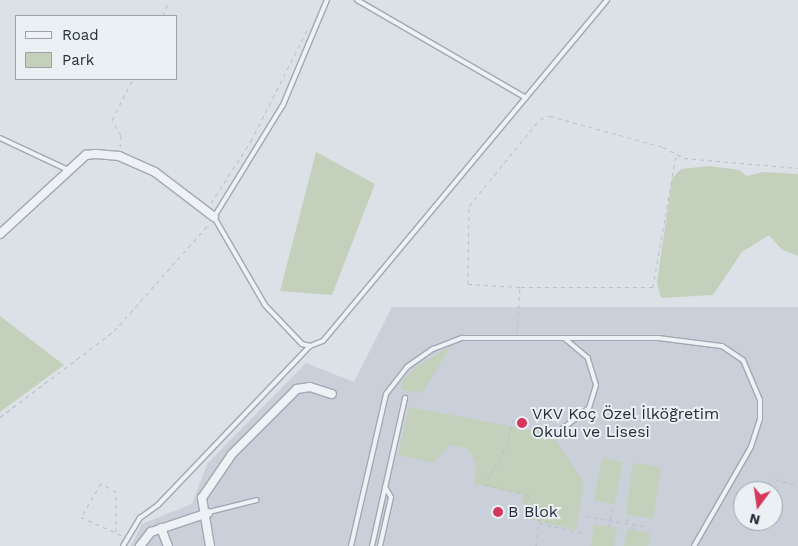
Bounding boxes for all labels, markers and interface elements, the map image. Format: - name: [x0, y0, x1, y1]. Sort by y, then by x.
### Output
- legend: [15, 15, 178, 80]
- text: Road: [62, 26, 99, 44]
- text: Park: [62, 51, 94, 69]
- place label: VKV Koç Özel İlköğretim Okulu ve Lisesi: [532, 404, 720, 442]
- marker: VKV Koç Özel İlköğretim Okulu ve Lisesi: [516, 417, 528, 429]
- north arrow: [733, 481, 783, 531]
- place label: B Blok: [508, 502, 558, 522]
- marker: B Blok: [492, 506, 504, 518]
- text: N: [748, 511, 762, 529]

